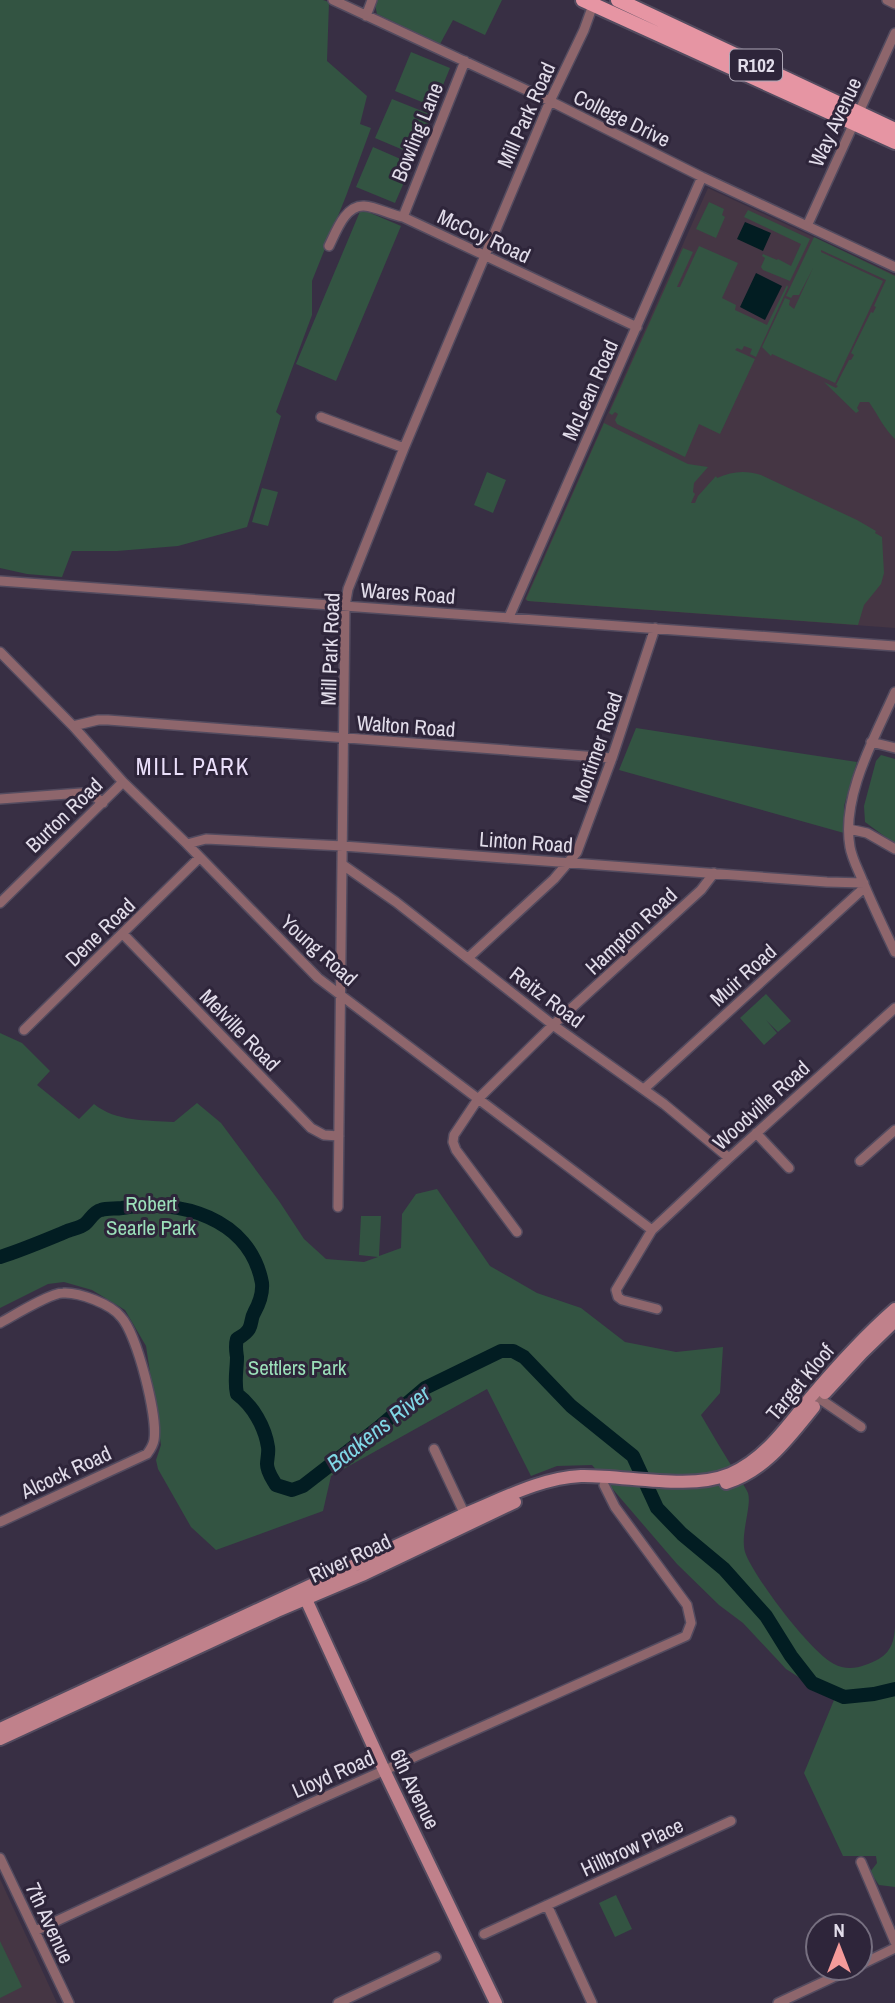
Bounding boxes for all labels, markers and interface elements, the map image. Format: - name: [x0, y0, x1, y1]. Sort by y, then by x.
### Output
- road number: R102: [730, 50, 782, 80]
- street label: Mill Park Road: [490, 58, 562, 172]
- street label: Way Avenue: [802, 72, 868, 172]
- street label: Bowling Lane: [384, 78, 450, 186]
- street label: College Drive: [569, 82, 675, 154]
- street label: McCoy Road: [433, 202, 535, 270]
- street label: McLean Road: [555, 335, 625, 445]
- street label: Wares Road: [360, 575, 456, 611]
- street label: Mill Park Road: [314, 592, 346, 706]
- street label: Mortimer Road: [565, 688, 629, 806]
- street label: Walton Road: [356, 708, 456, 744]
- district label: MILL PARK: [136, 751, 250, 782]
- street label: Burton Road: [19, 771, 109, 859]
- street label: Linton Road: [478, 824, 574, 860]
- street label: Hampton Road: [579, 881, 683, 981]
- street label: Dene Road: [59, 891, 141, 973]
- street label: Young Road: [274, 908, 364, 992]
- street label: Muir Road: [703, 937, 783, 1013]
- street label: Reitz Road: [504, 959, 590, 1035]
- street label: Melville Road: [193, 982, 287, 1078]
- street label: Woodville Road: [706, 1054, 816, 1156]
- park label: Robert Searle Park: [106, 1189, 196, 1242]
- street label: Target Kloof: [759, 1337, 841, 1427]
- park label: Settlers Park: [248, 1353, 347, 1382]
- water label: Baakens River: [320, 1377, 437, 1478]
- street label: Alcock Road: [15, 1438, 116, 1506]
- street label: River Road: [304, 1526, 396, 1590]
- street label: Lloyd Road: [287, 1743, 379, 1805]
- street label: 6th Avenue: [383, 1744, 447, 1834]
- street label: Hillbrow Place: [576, 1811, 688, 1883]
- street label: 7th Avenue: [19, 1878, 81, 1968]
- north arrow: [804, 1912, 874, 1982]
- text: N: [833, 1917, 845, 1943]

